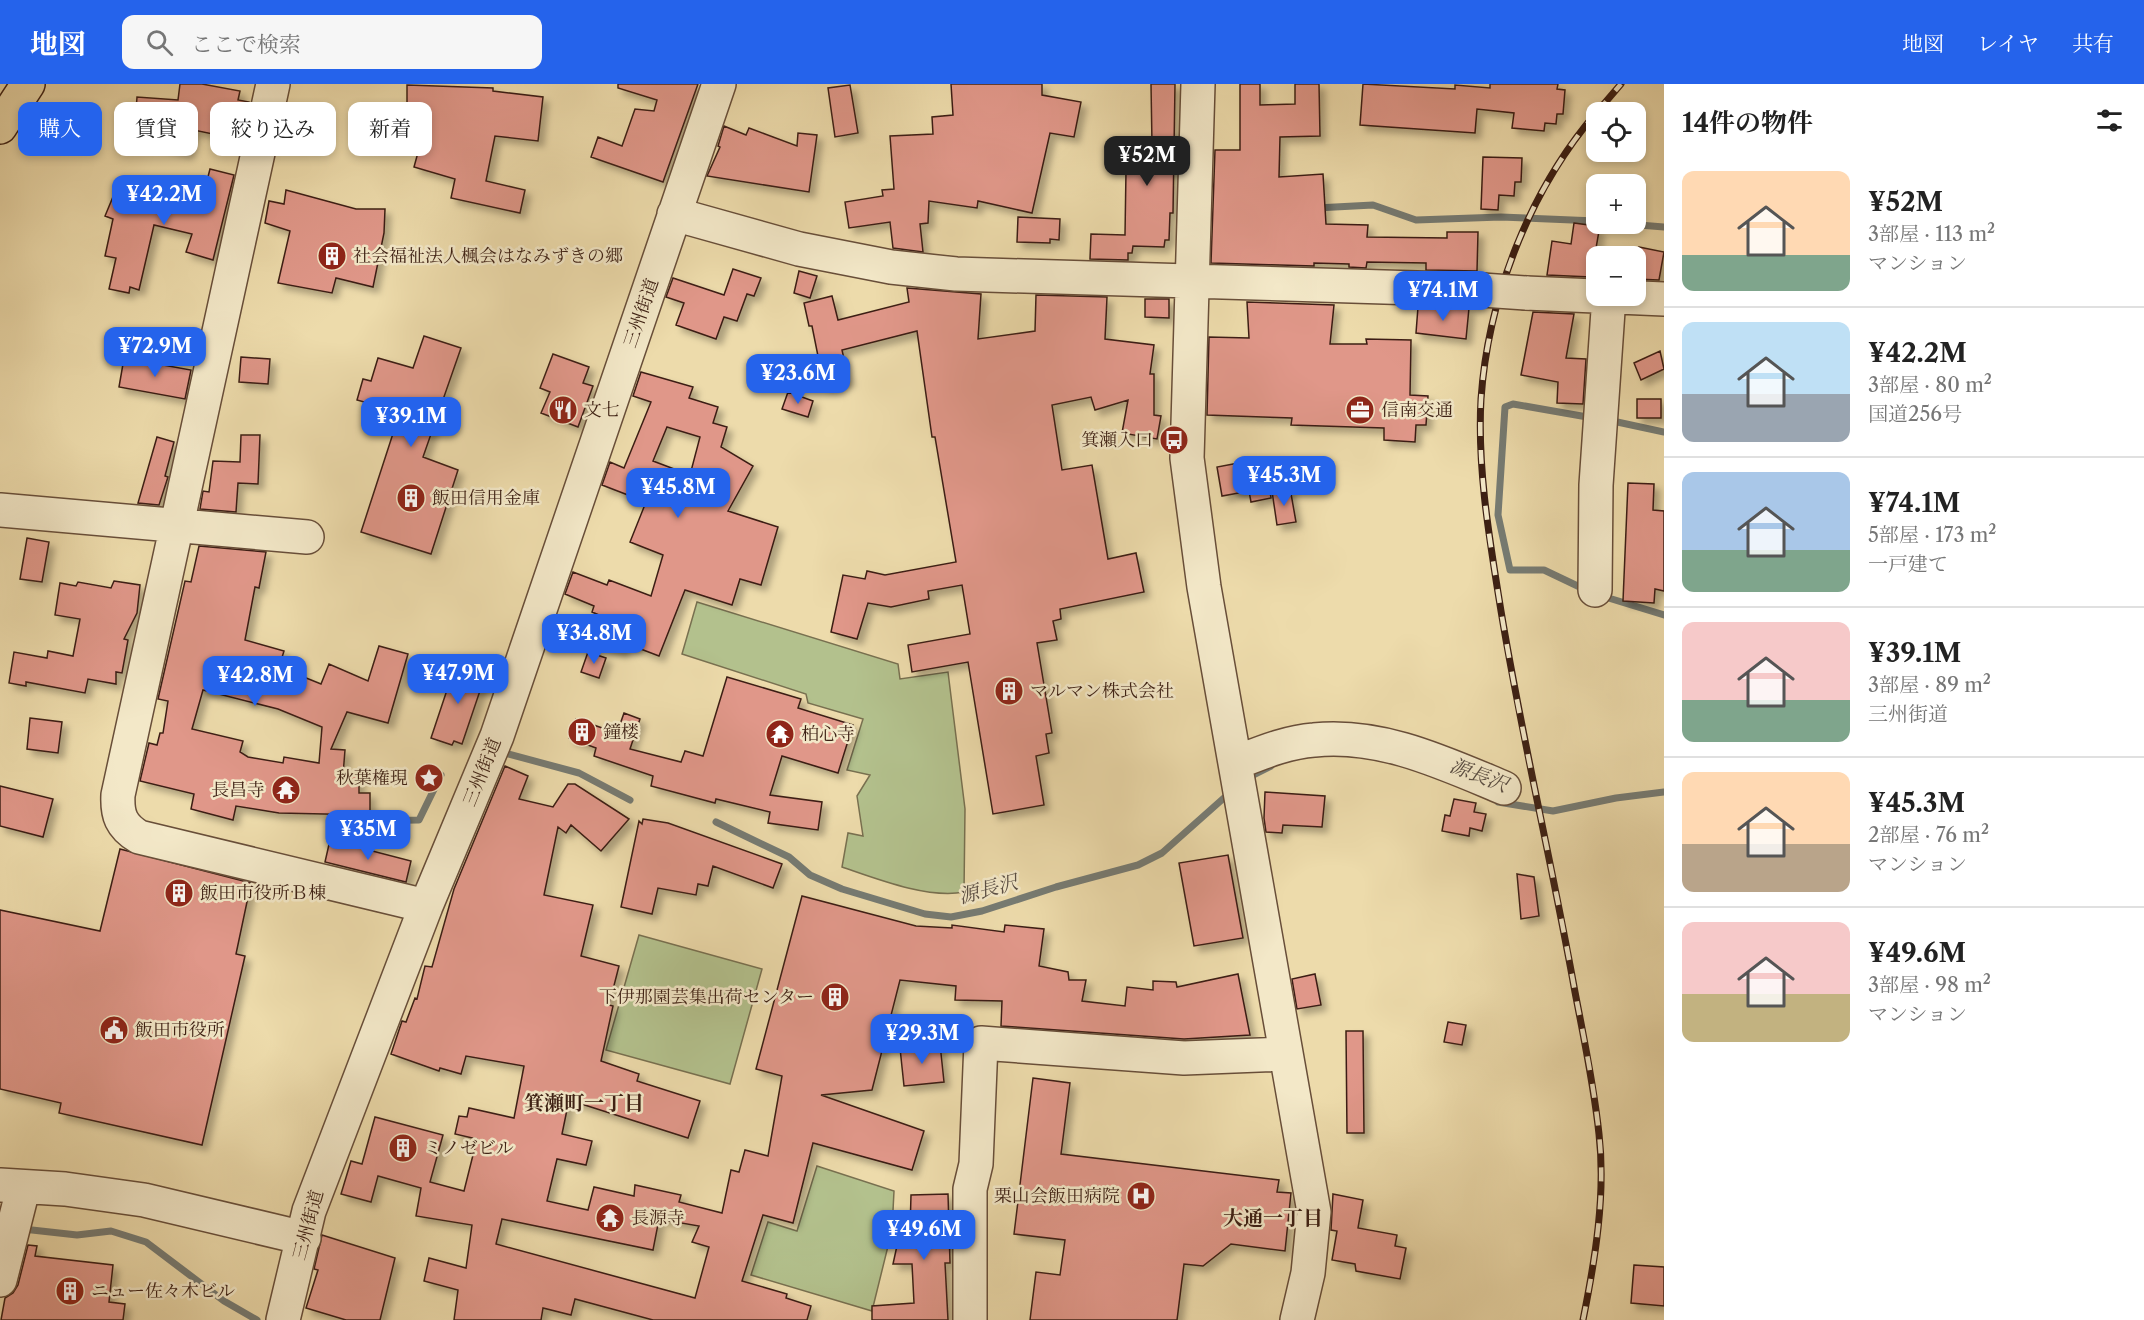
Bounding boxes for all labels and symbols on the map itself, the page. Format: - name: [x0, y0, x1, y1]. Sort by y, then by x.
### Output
- pin: ¥52M: [1111, 136, 1183, 187]
- pin: ¥42.2M: [115, 175, 213, 226]
- building icon: 社会福祉法人楓会はなみずきの郷: [316, 240, 348, 272]
- place label: 社会福祉法人楓会はなみずきの郷: [353, 245, 623, 267]
- pin: ¥74.1M: [1394, 271, 1492, 322]
- street label: 三州街道: [619, 275, 663, 351]
- pin: ¥72.9M: [106, 327, 204, 378]
- pin: ¥23.6M: [749, 354, 847, 405]
- restaurant icon: 文七: [547, 394, 579, 426]
- office icon: 信南交通: [1344, 394, 1376, 426]
- pin: ¥39.1M: [362, 397, 460, 448]
- place label: 文七: [584, 399, 620, 421]
- place label: 信南交通: [1381, 399, 1453, 421]
- bus stop icon: 箕瀬入口: [1158, 424, 1190, 456]
- place label: 箕瀬入口: [1081, 429, 1153, 451]
- pin: ¥45.3M: [1235, 456, 1333, 507]
- pin: ¥45.8M: [629, 468, 727, 519]
- building icon: 飯田信用金庫: [395, 482, 427, 514]
- place label: 飯田信用金庫: [432, 487, 540, 509]
- pin: ¥34.8M: [545, 614, 643, 665]
- pin: ¥47.9M: [409, 654, 507, 705]
- pin: ¥42.8M: [206, 656, 304, 707]
- building icon: マルマン株式会社: [993, 675, 1025, 707]
- place label: マルマン株式会社: [1030, 680, 1174, 702]
- building icon: 鐘楼: [566, 716, 598, 748]
- temple icon: 柏心寺: [764, 718, 796, 750]
- place label: 鐘楼: [603, 721, 639, 743]
- place label: 柏心寺: [801, 723, 855, 745]
- street label: 三州街道: [458, 735, 506, 809]
- water label: 源長沢: [1447, 753, 1514, 798]
- place icon: 秋葉権現: [413, 762, 445, 794]
- place label: 秋葉権現: [336, 767, 408, 789]
- temple icon: 長昌寺: [270, 774, 302, 806]
- place label: 長昌寺: [211, 779, 265, 801]
- pin: ¥35M: [332, 810, 404, 861]
- water label: 源長沢: [956, 869, 1023, 908]
- building icon: 飯田市役所Ｂ棟: [163, 877, 195, 909]
- place label: 飯田市役所Ｂ棟: [200, 882, 326, 904]
- building icon: 下伊那園芸集出荷センター: [819, 981, 851, 1013]
- place label: 下伊那園芸集出荷センター: [599, 986, 814, 1008]
- public building icon: 飯田市役所: [98, 1014, 130, 1046]
- pin: ¥29.3M: [873, 1014, 971, 1065]
- place label: 飯田市役所: [135, 1019, 225, 1041]
- district label: 箕瀬町一丁目: [524, 1091, 644, 1115]
- building icon: ミノゼビル: [387, 1132, 419, 1164]
- place label: ミノゼビル: [424, 1137, 514, 1159]
- hospital icon: 栗山会飯田病院: [1125, 1180, 1157, 1212]
- place label: 栗山会飯田病院: [994, 1185, 1120, 1207]
- street label: 三州街道: [288, 1187, 328, 1263]
- temple icon: 長源寺: [594, 1202, 626, 1234]
- district label: 大通一丁目: [1223, 1206, 1323, 1230]
- place label: 長源寺: [631, 1207, 685, 1229]
- pin: ¥49.6M: [875, 1210, 973, 1261]
- building icon: ニュー佐々木ビル: [54, 1275, 86, 1307]
- place label: ニュー佐々木ビル: [91, 1280, 235, 1302]

